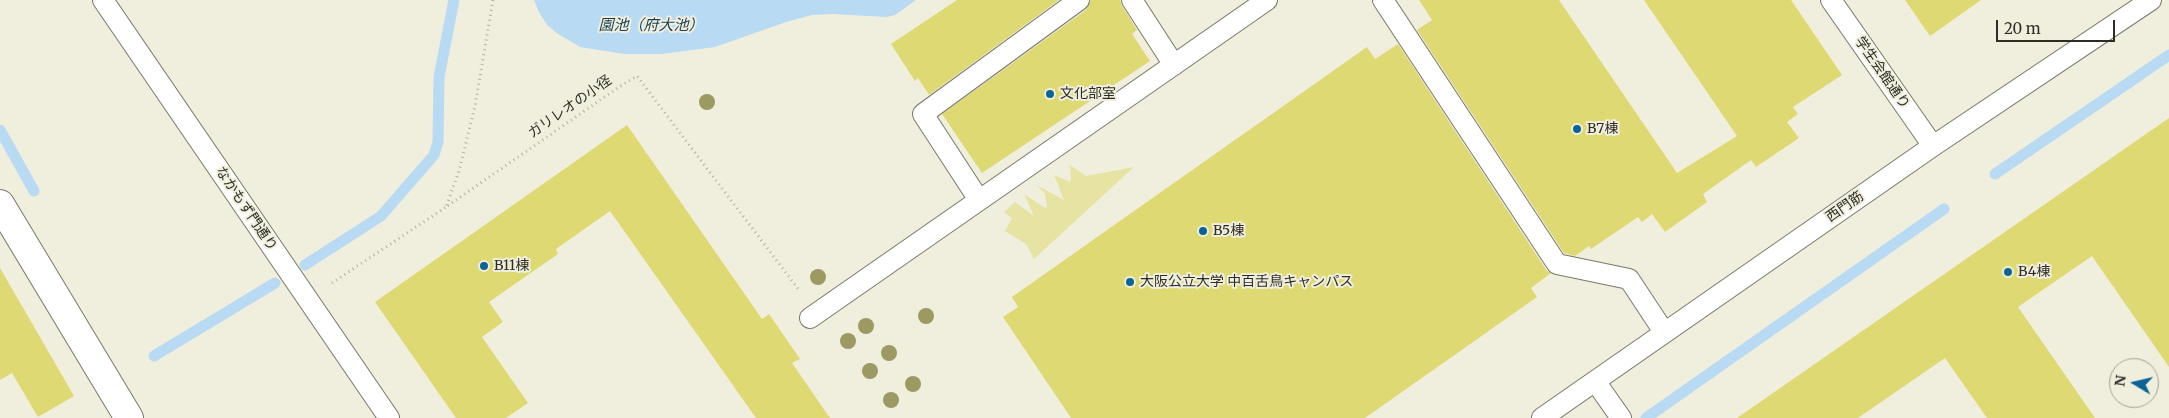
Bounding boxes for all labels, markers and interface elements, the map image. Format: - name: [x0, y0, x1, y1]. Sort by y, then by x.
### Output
- scale bar: [1999, 10, 2118, 42]
- water label: 園池（府大池）: [599, 17, 703, 35]
- text: 20 m: [2004, 19, 2041, 38]
- street label: 学生会館通り: [1851, 34, 1913, 112]
- street label: ガリレオの小径: [525, 72, 615, 142]
- place label: 文化部室: [1060, 86, 1116, 102]
- marker: 文化部室: [1044, 88, 1056, 100]
- place label: B7棟: [1587, 121, 1618, 137]
- marker: B7棟: [1571, 123, 1583, 135]
- street label: なかもず門通り: [212, 164, 280, 254]
- street label: 西門筋: [1823, 188, 1867, 226]
- place label: B5棟: [1213, 223, 1244, 239]
- marker: B5棟: [1197, 225, 1209, 237]
- place label: B11棟: [494, 258, 529, 274]
- marker: B11棟: [478, 260, 490, 272]
- place label: B4棟: [2018, 264, 2050, 280]
- marker: B4棟: [2002, 266, 2014, 278]
- place label: 大阪公立大学 中百舌鳥キャンパス: [1140, 274, 1353, 290]
- marker: 大阪公立大学 中百舌鳥キャンパス: [1124, 276, 1136, 288]
- north arrow: [2109, 358, 2159, 408]
- text: N: [2110, 374, 2130, 388]

